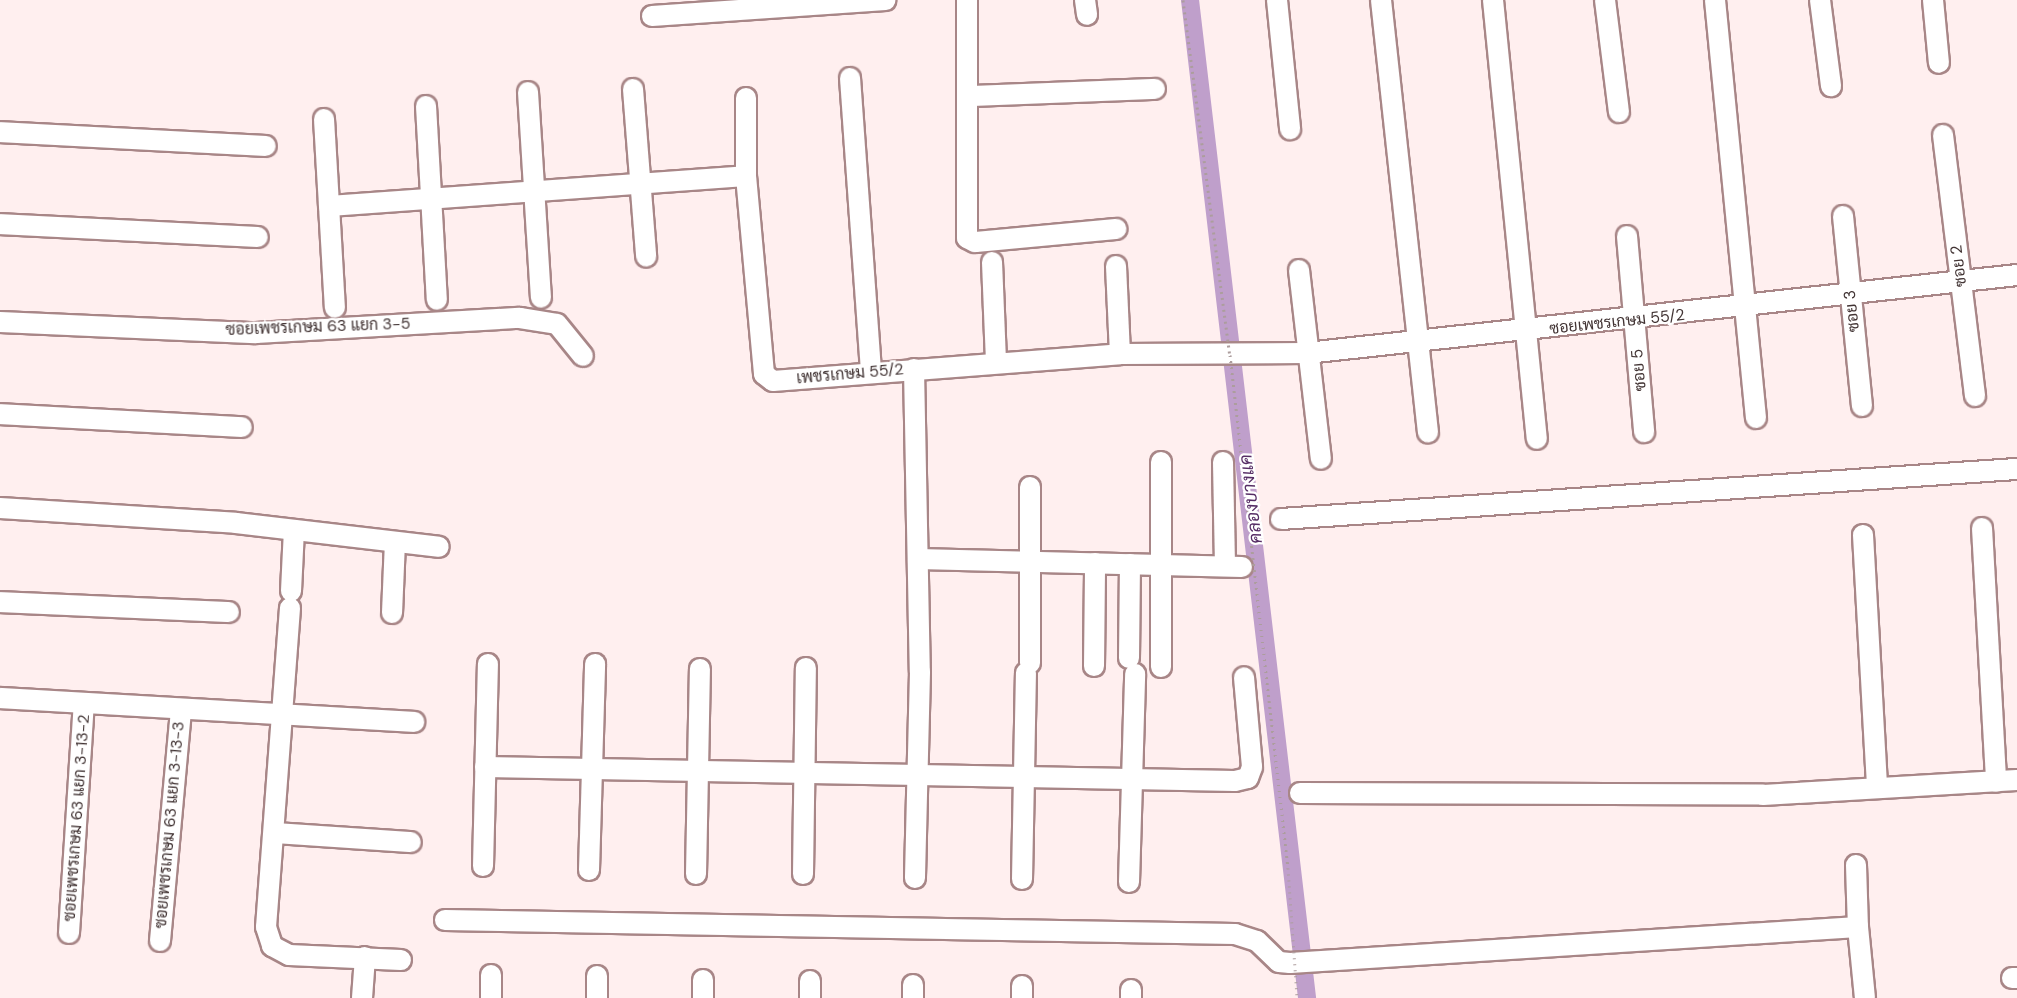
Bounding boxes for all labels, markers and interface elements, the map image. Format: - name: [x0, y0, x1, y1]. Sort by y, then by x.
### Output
- street label: ซอย 2: [1947, 244, 1971, 288]
- street label: ซอย 3: [1840, 289, 1864, 333]
- street label: ซอยเพชรเกษม 55/2: [1548, 305, 1686, 339]
- street label: ซอยเพชรเกษม 63 แยก 3-5: [225, 314, 411, 340]
- street label: ซอย 5: [1628, 348, 1650, 392]
- street label: เพชรเกษม 55/2: [796, 360, 904, 388]
- water label: คลองบางแค: [1235, 453, 1267, 545]
- street label: ซอยเพชรเกษม 63 แยก 3-13-2: [60, 714, 94, 922]
- street label: ซอยเพชรเกษม 63 แยก 3-13-3: [151, 721, 189, 929]

